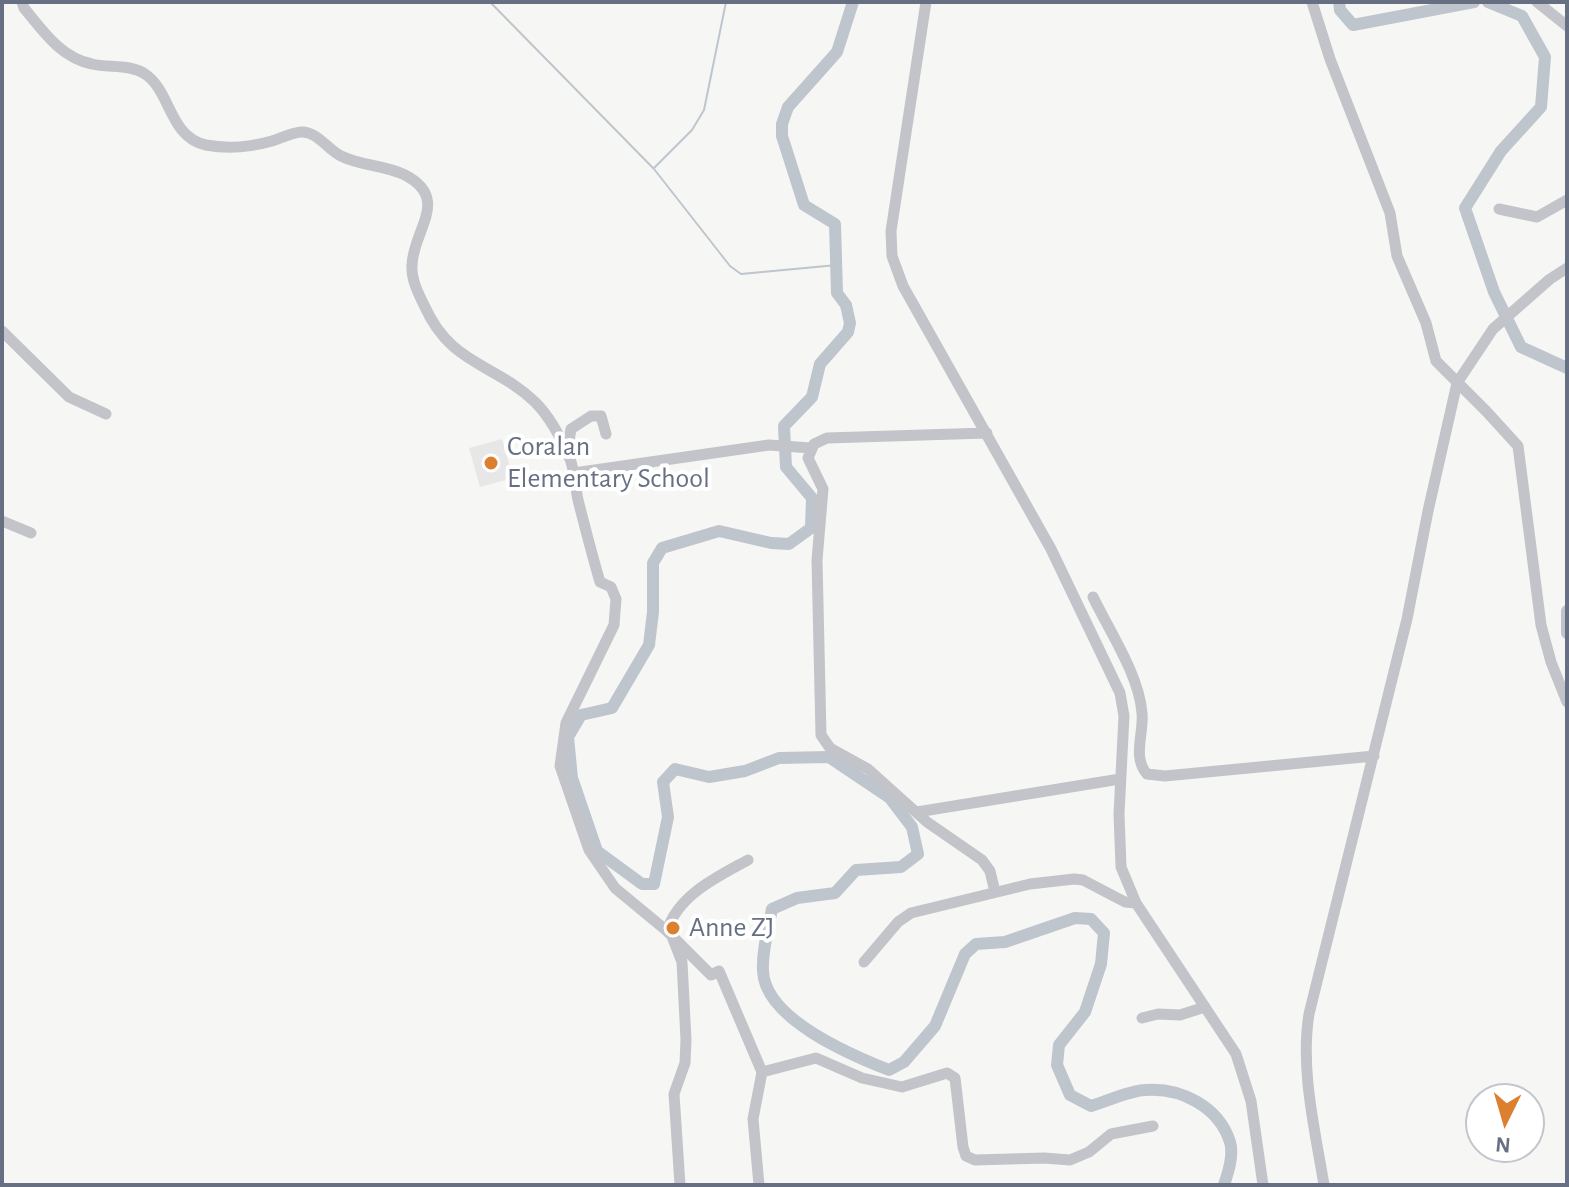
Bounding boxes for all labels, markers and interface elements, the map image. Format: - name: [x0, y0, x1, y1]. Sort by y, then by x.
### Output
- place label: Coralan Elementary School: [507, 430, 710, 496]
- marker: Coralan Elementary School: [482, 454, 500, 472]
- place label: Anne ZJ: [689, 911, 775, 945]
- marker: Anne ZJ: [664, 919, 682, 937]
- north arrow: [1465, 1083, 1545, 1163]
- text: N: [1495, 1133, 1512, 1157]

